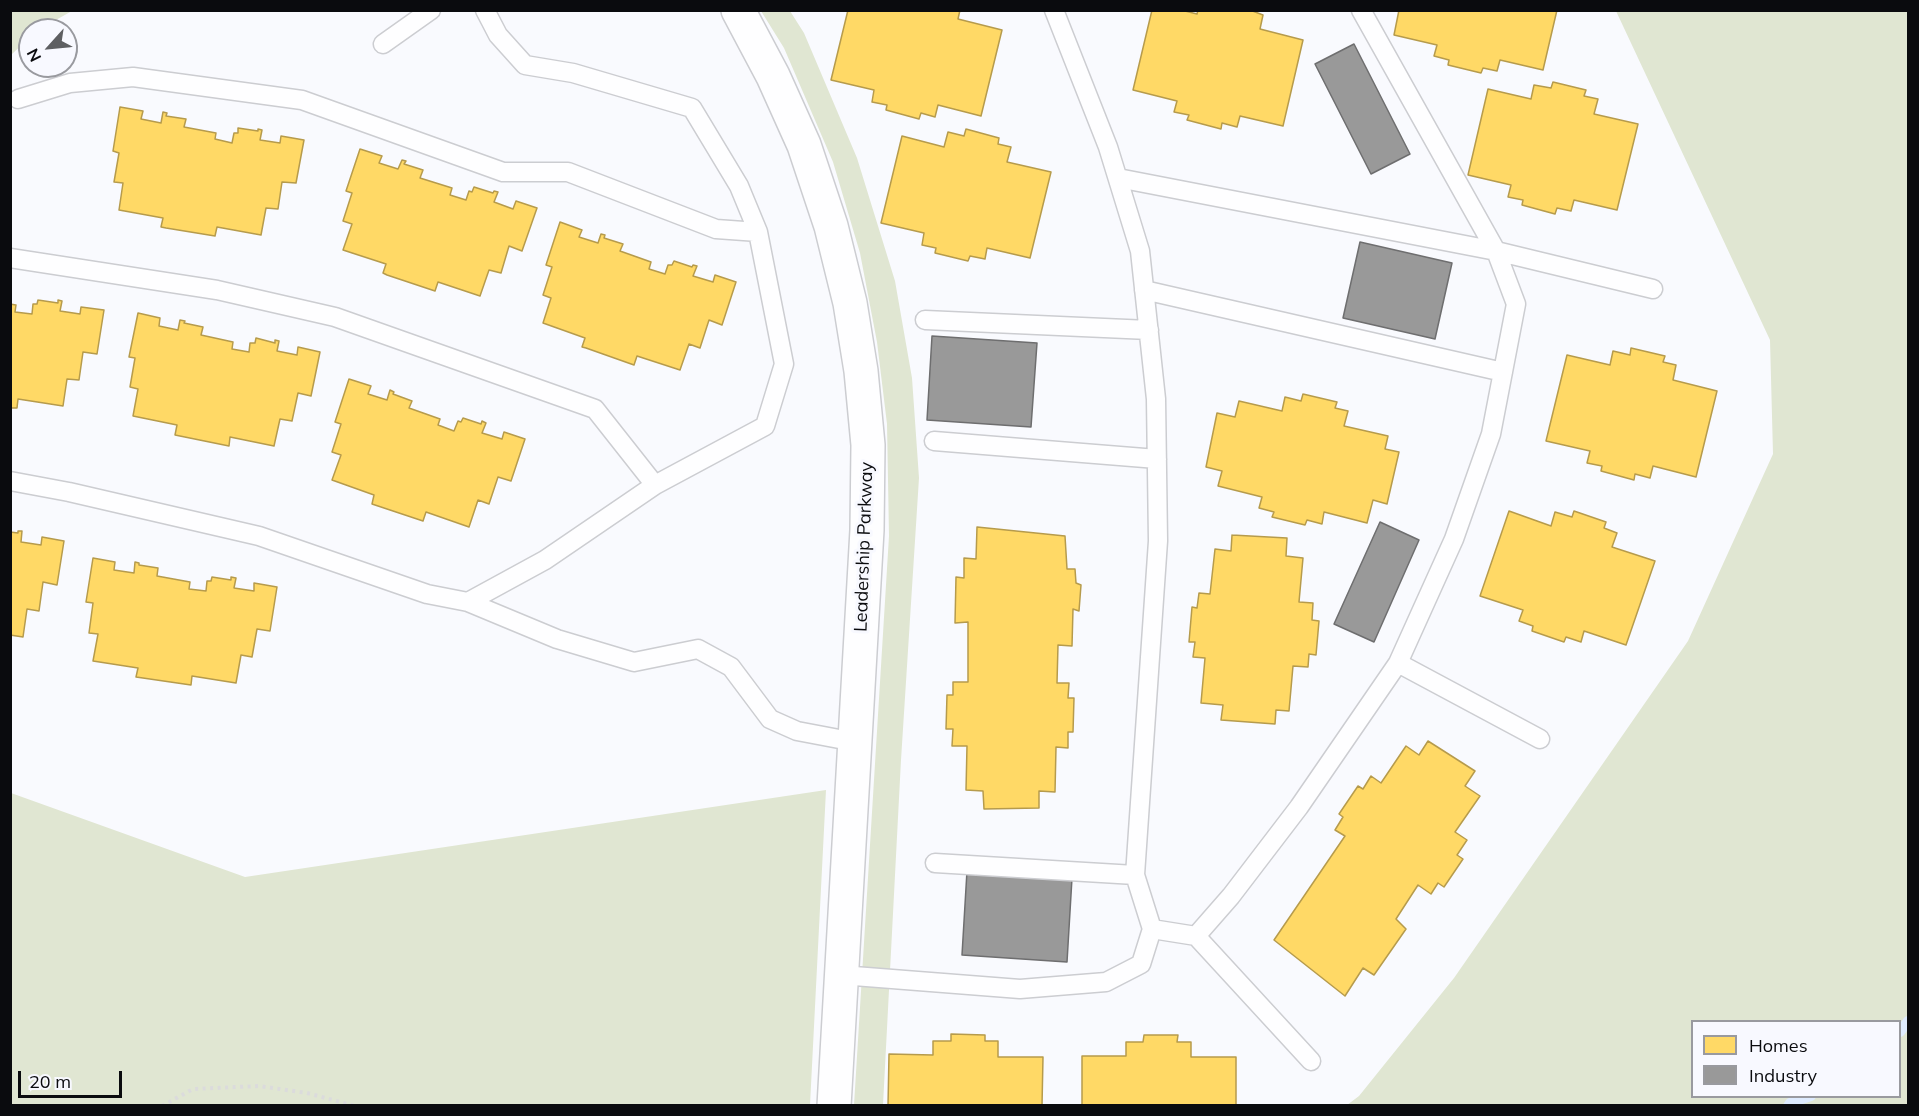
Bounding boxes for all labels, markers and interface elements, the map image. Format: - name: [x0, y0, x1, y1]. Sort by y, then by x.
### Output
- north arrow: [18, 18, 78, 78]
- text: N: [22, 45, 45, 65]
- street label: Leadership Parkway: [850, 462, 878, 632]
- legend: [1691, 1020, 1901, 1098]
- text: Homes: [1749, 1034, 1808, 1057]
- scale bar: [21, 1059, 124, 1097]
- text: Industry: [1749, 1064, 1817, 1087]
- text: 20 m: [29, 1070, 71, 1093]

